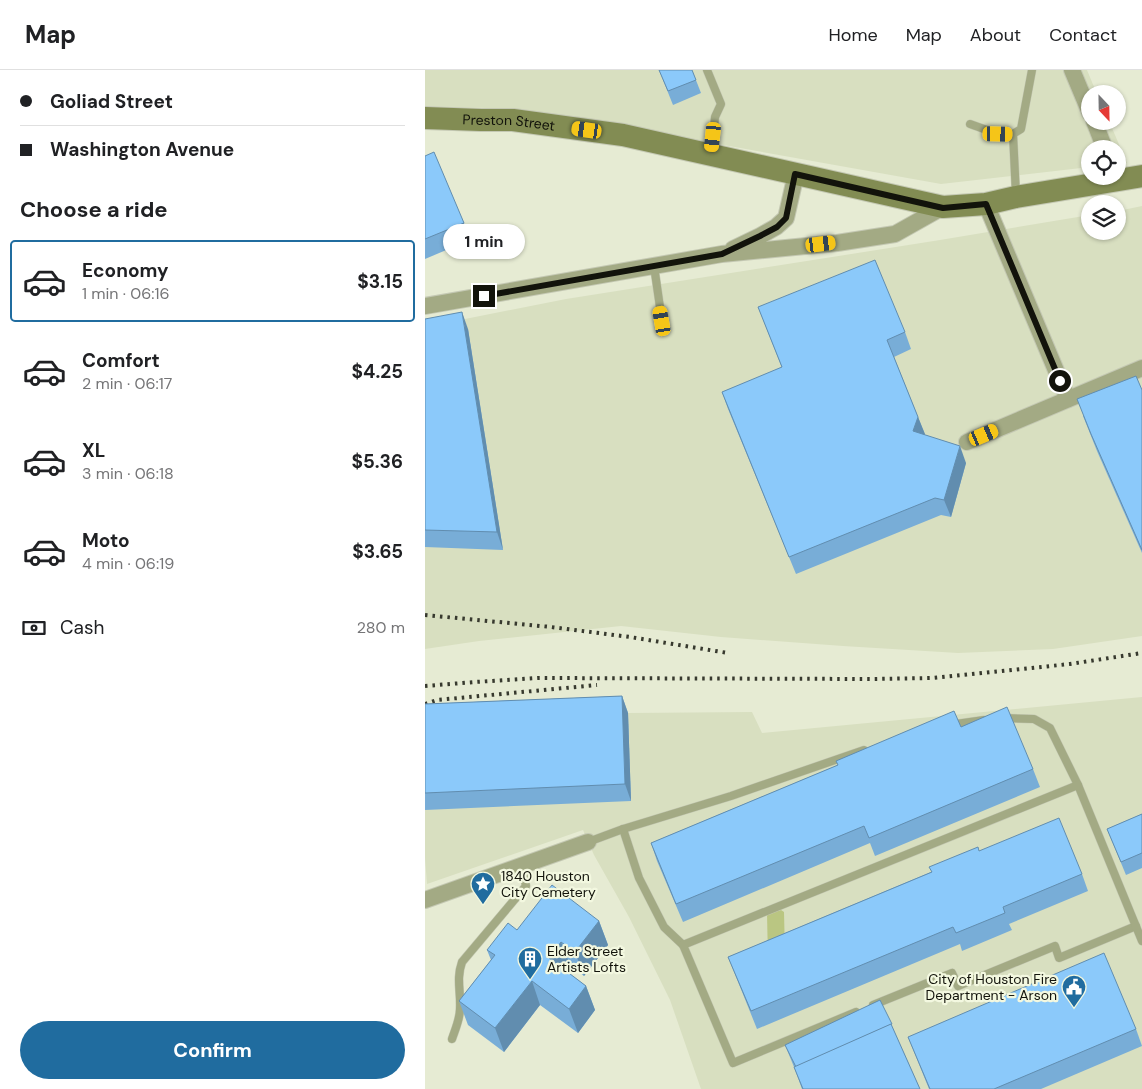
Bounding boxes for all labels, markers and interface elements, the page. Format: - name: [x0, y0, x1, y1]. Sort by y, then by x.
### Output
- text: Map: [25, 19, 76, 50]
- text: Home: [828, 23, 878, 47]
- text: Map: [906, 23, 942, 47]
- text: About: [970, 23, 1021, 47]
- text: Contact: [1049, 23, 1117, 47]
- north arrow: [1081, 85, 1126, 130]
- map controls: [1081, 85, 1126, 240]
- text: Goliad Street: [50, 89, 173, 114]
- street label: Preston Street: [462, 110, 556, 135]
- car: [571, 120, 602, 140]
- car: [703, 121, 722, 153]
- car: [982, 126, 1013, 142]
- text: Washington Avenue: [50, 137, 234, 162]
- button: locate: [1081, 140, 1126, 185]
- text: Choose a ride: [20, 195, 168, 224]
- button: layers: [1081, 195, 1126, 240]
- callout: 1 min: [443, 224, 525, 258]
- text: 1 min: [465, 231, 503, 252]
- car: [805, 235, 836, 253]
- text: Economy: [82, 258, 169, 283]
- icon: car: [22, 259, 67, 304]
- text: $3.15: [357, 269, 403, 294]
- text: 1 min · 06:16: [82, 283, 169, 304]
- route end: [473, 285, 495, 307]
- car: [652, 305, 671, 337]
- text: Comfort: [82, 348, 160, 373]
- icon: car: [22, 349, 67, 394]
- text: $4.25: [352, 359, 403, 384]
- route start: [1049, 370, 1071, 392]
- text: 2 min · 06:17: [82, 373, 172, 394]
- car: [967, 422, 1000, 448]
- text: XL: [82, 438, 105, 463]
- icon: car: [22, 439, 67, 484]
- text: $5.36: [351, 449, 403, 474]
- text: 3 min · 06:18: [82, 463, 174, 484]
- text: Moto: [82, 528, 130, 553]
- icon: car: [22, 529, 67, 574]
- text: $3.65: [352, 539, 403, 564]
- text: 4 min · 06:19: [82, 553, 174, 574]
- icon: cash: [20, 614, 48, 642]
- text: Cash: [60, 615, 104, 640]
- text: 280 m: [357, 617, 405, 638]
- place label: 1840 Houston City Cemetery: [501, 867, 596, 901]
- place icon: 1840 Houston City Cemetery: [470, 871, 496, 905]
- place label: Elder Street Artists Lofts: [547, 942, 626, 976]
- building icon: Elder Street Artists Lofts: [517, 946, 543, 980]
- place label: City of Houston Fire Department - Arson: [926, 970, 1057, 1004]
- public building icon: City of Houston Fire Department - Arson: [1061, 974, 1087, 1008]
- button: Confirm: [20, 1021, 405, 1079]

